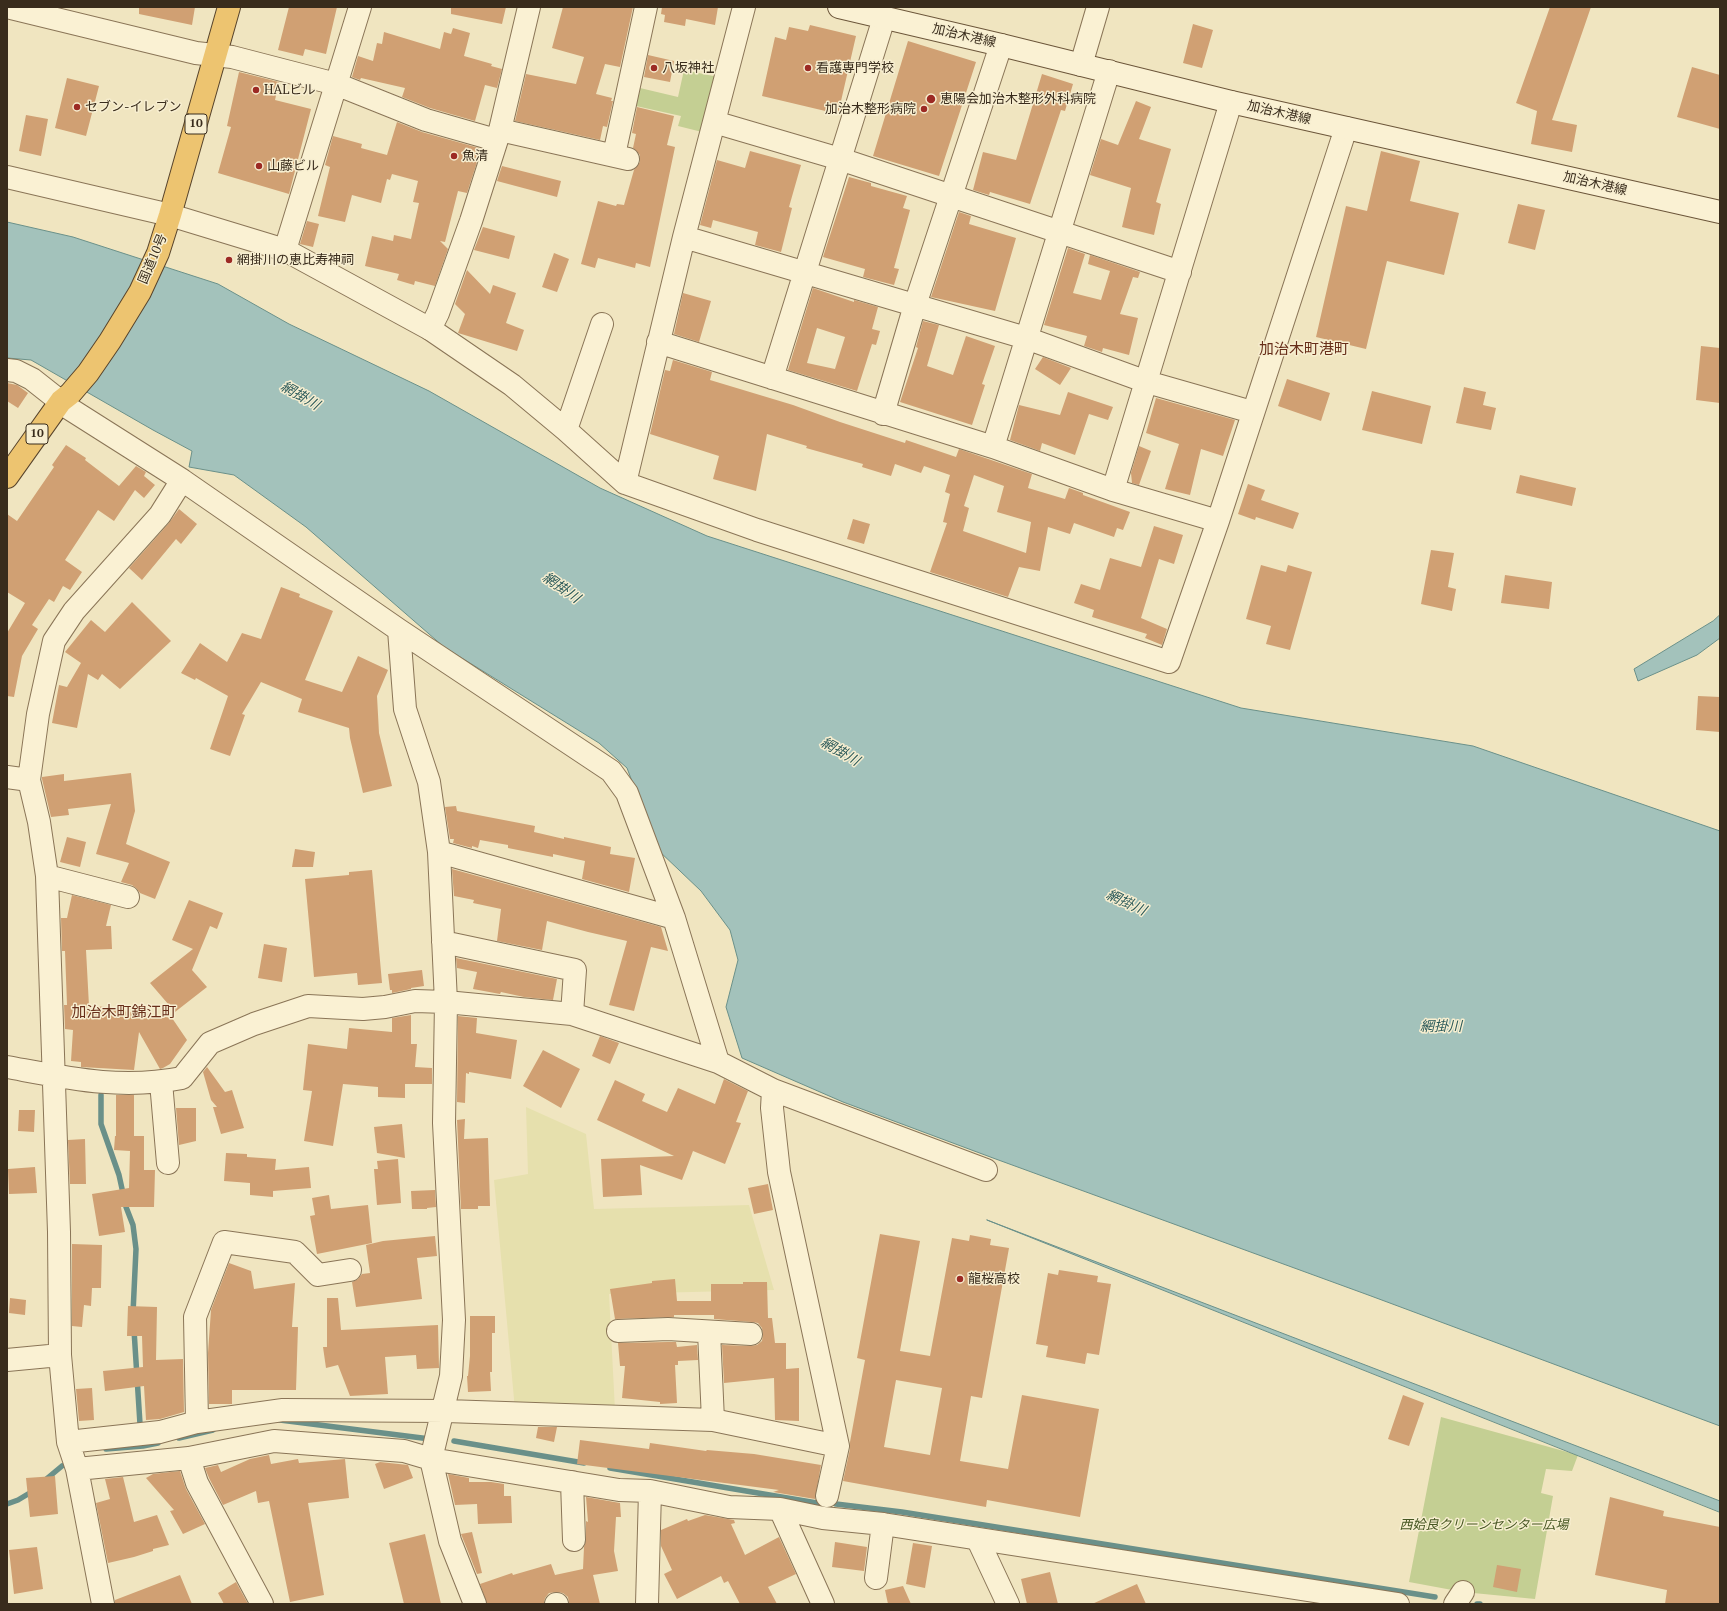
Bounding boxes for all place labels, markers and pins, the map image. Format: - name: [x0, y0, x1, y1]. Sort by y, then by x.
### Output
- place label: 八坂神社: [662, 60, 714, 76]
- place label: 看護専門学校: [816, 60, 894, 76]
- marker: 八坂神社: [649, 63, 659, 73]
- marker: 看護専門学校: [803, 63, 813, 73]
- place label: HALビル: [264, 82, 315, 98]
- marker: HALビル: [251, 85, 261, 95]
- place label: 恵陽会加治木整形外科病院: [940, 91, 1096, 107]
- marker: 恵陽会加治木整形外科病院: [925, 93, 937, 105]
- place label: セブン-イレブン: [85, 99, 182, 115]
- place label: 加治木整形病院: [825, 101, 916, 117]
- marker: セブン-イレブン: [72, 102, 82, 112]
- marker: 加治木整形病院: [919, 104, 929, 114]
- place label: 魚清: [462, 148, 488, 164]
- marker: 魚清: [449, 151, 459, 161]
- place label: 山藤ビル: [267, 158, 319, 174]
- marker: 山藤ビル: [254, 161, 264, 171]
- place label: 網掛川の恵比寿神祠: [237, 252, 354, 268]
- marker: 網掛川の恵比寿神祠: [224, 255, 234, 265]
- place label: 龍桜高校: [968, 1271, 1020, 1287]
- marker: 龍桜高校: [955, 1274, 965, 1284]

